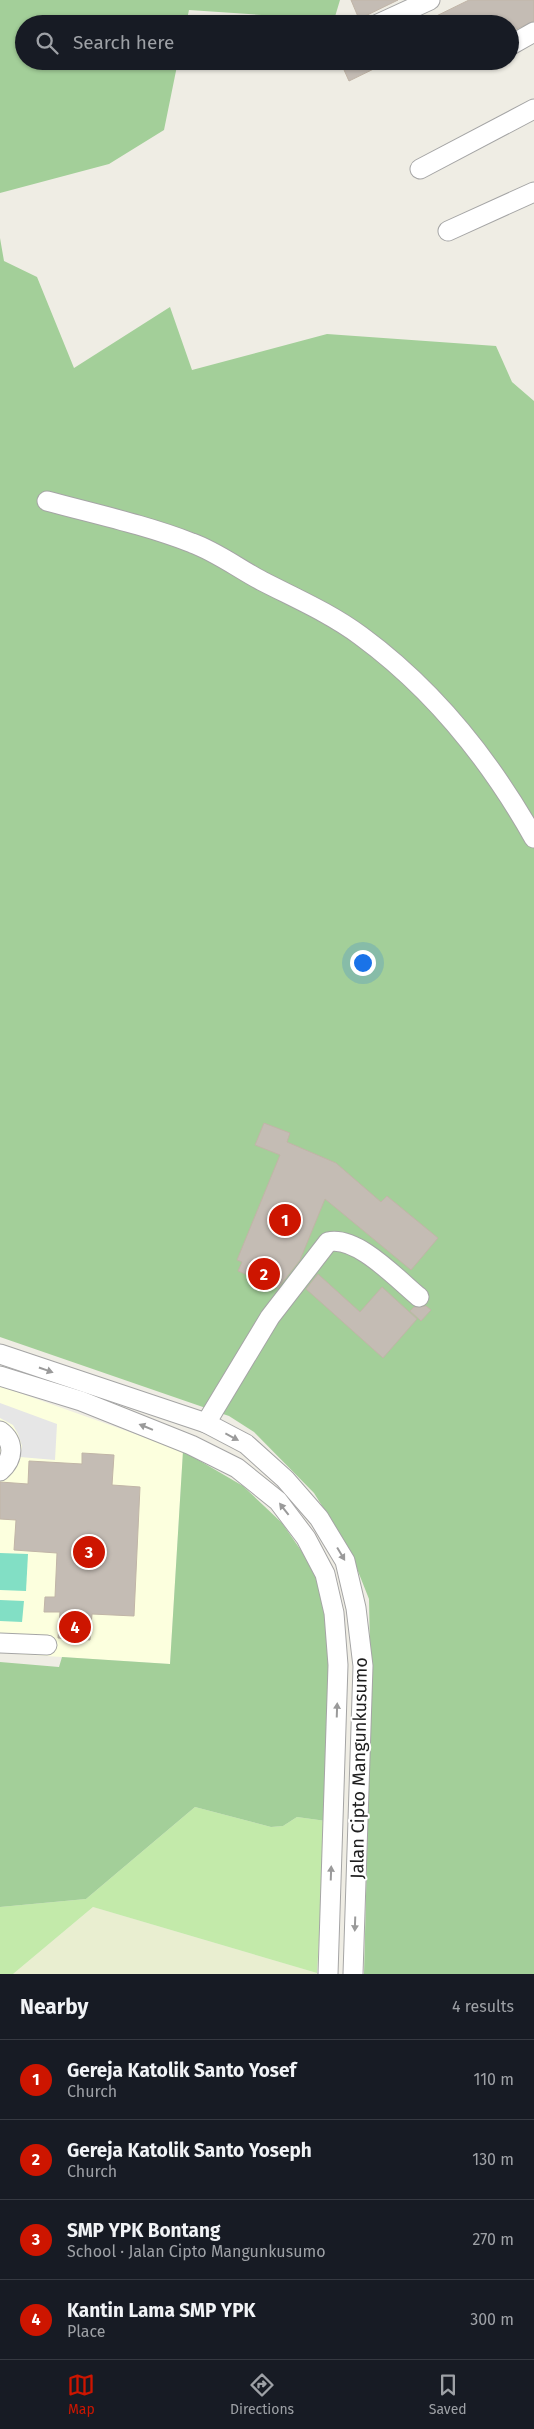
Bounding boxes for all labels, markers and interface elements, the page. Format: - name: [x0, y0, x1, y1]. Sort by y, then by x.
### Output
- search box: [15, 15, 519, 70]
- icon: search: [33, 29, 61, 57]
- text: Search here: [73, 31, 174, 54]
- your location: [350, 950, 376, 976]
- pin: 1: [269, 1201, 301, 1239]
- pin: 2: [248, 1255, 280, 1293]
- one-way arrow: [39, 1366, 54, 1374]
- one-way arrow: [138, 1423, 153, 1431]
- one-way arrow: [224, 1433, 239, 1441]
- one-way arrow: [278, 1503, 289, 1516]
- pin: 3: [73, 1533, 105, 1571]
- one-way arrow: [337, 1548, 346, 1561]
- pin: 4: [59, 1608, 91, 1646]
- street label: Jalan Cipto Mangunkusumo: [346, 1657, 372, 1879]
- one-way arrow: [333, 1702, 341, 1718]
- one-way arrow: [327, 1865, 335, 1881]
- one-way arrow: [351, 1916, 359, 1932]
- text: Nearby: [20, 1994, 88, 2020]
- text: 4 results: [452, 1997, 514, 2016]
- text: Gereja Katolik Santo Yosef: [67, 2059, 296, 2082]
- text: 1: [32, 2070, 40, 2089]
- text: 110 m: [473, 2070, 514, 2089]
- text: Church: [67, 2082, 117, 2101]
- text: Gereja Katolik Santo Yoseph: [67, 2139, 312, 2162]
- text: 2: [32, 2150, 40, 2169]
- text: 130 m: [472, 2150, 514, 2169]
- text: Church: [67, 2162, 117, 2181]
- text: SMP YPK Bontang: [67, 2219, 220, 2242]
- text: 3: [32, 2230, 40, 2249]
- text: 270 m: [472, 2230, 514, 2249]
- text: School · Jalan Cipto Mangunkusumo: [67, 2242, 326, 2261]
- text: Kantin Lama SMP YPK: [67, 2299, 256, 2322]
- text: 4: [31, 2310, 41, 2329]
- text: 300 m: [470, 2310, 514, 2329]
- text: Place: [67, 2322, 106, 2341]
- tab: Map: [67, 2371, 95, 2418]
- tab: Directions: [230, 2371, 294, 2418]
- tab: Saved: [429, 2371, 467, 2418]

